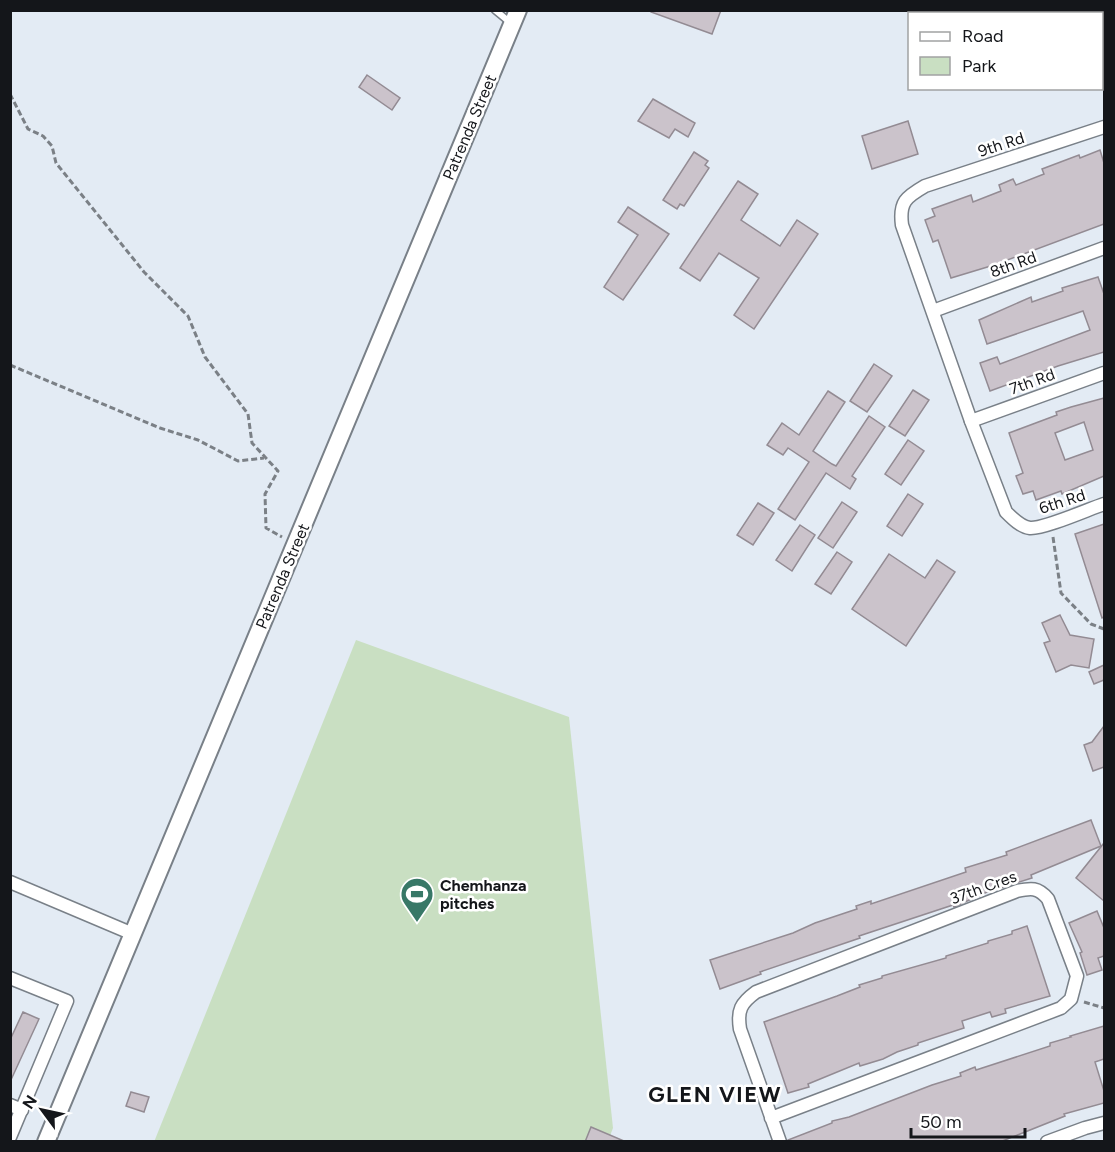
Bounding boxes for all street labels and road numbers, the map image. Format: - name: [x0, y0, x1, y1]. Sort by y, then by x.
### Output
- street label: Patrenda Street: [439, 72, 500, 183]
- street label: 9th Rd: [976, 128, 1027, 161]
- street label: 8th Rd: [987, 247, 1039, 282]
- street label: 7th Rd: [1007, 365, 1057, 398]
- street label: 6th Rd: [1037, 485, 1088, 518]
- street label: Patrenda Street: [252, 521, 313, 632]
- street label: 37th Cres: [947, 867, 1019, 908]

